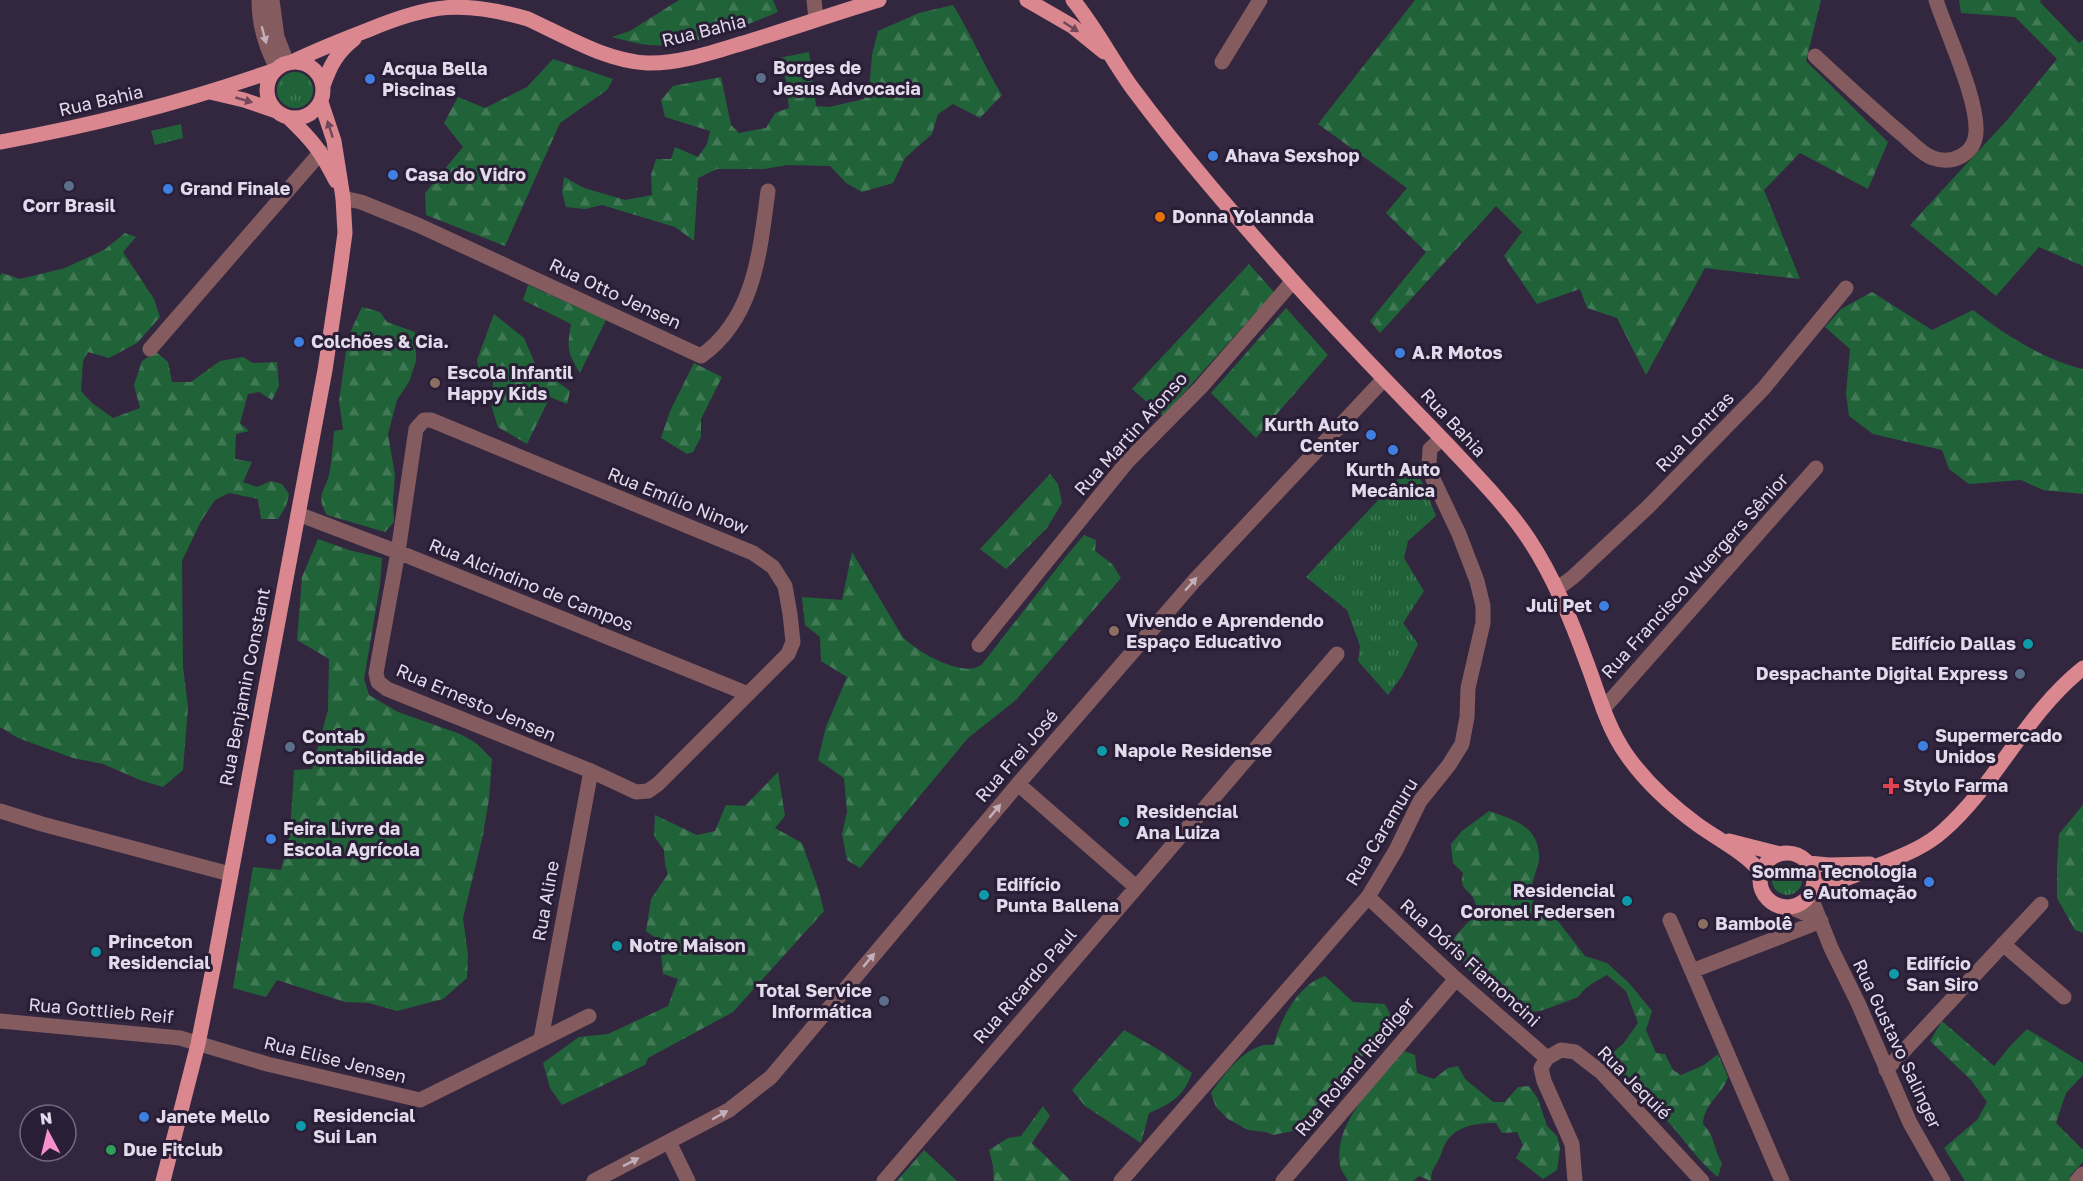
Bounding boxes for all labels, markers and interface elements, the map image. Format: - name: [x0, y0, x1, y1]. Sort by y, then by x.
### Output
- street label: Rua Bahia: [660, 9, 748, 51]
- one-way arrow: [1063, 21, 1079, 32]
- one-way arrow: [259, 26, 269, 44]
- place label: Borges de Jesus Advocacia: [773, 56, 921, 99]
- place label: Acqua Bella Piscinas: [382, 57, 487, 100]
- marker: Borges de Jesus Advocacia: [754, 71, 768, 85]
- marker: Acqua Bella Piscinas: [363, 72, 377, 86]
- street label: Rua Bahia: [57, 80, 145, 120]
- one-way arrow: [235, 96, 253, 106]
- one-way arrow: [325, 120, 334, 138]
- place label: Ahava Sexshop: [1225, 144, 1359, 166]
- marker: Ahava Sexshop: [1206, 149, 1220, 163]
- place label: Casa do Vidro: [405, 163, 526, 185]
- marker: Casa do Vidro: [386, 168, 400, 182]
- place label: Grand Finale: [180, 177, 291, 199]
- marker: Corr Brasil: [62, 179, 76, 193]
- marker: Grand Finale: [161, 182, 175, 196]
- place label: Corr Brasil: [22, 194, 116, 216]
- place label: Donna Yolannda: [1172, 205, 1314, 227]
- marker: Donna Yolannda: [1153, 210, 1167, 224]
- street label: Rua Otto Jensen: [546, 253, 685, 333]
- place label: Colchões & Cia.: [311, 330, 449, 352]
- marker: Colchões & Cia.: [292, 335, 306, 349]
- place label: A.R Motos: [1412, 341, 1503, 363]
- marker: A.R Motos: [1393, 346, 1407, 360]
- place label: Escola Infantil Happy Kids: [447, 361, 573, 404]
- street label: Rua Martin Afonso: [1069, 367, 1191, 500]
- marker: Escola Infantil Happy Kids: [428, 376, 442, 390]
- street label: Rua Bahia: [1416, 383, 1491, 461]
- street label: Rua Lontras: [1651, 387, 1738, 476]
- place label: Kurth Auto Center: [1264, 413, 1359, 456]
- marker: Kurth Auto Center: [1364, 428, 1378, 442]
- marker: Kurth Auto Mecânica: [1386, 443, 1400, 457]
- place label: Kurth Auto Mecânica: [1346, 458, 1441, 501]
- street label: Rua Emílio Ninow: [605, 462, 753, 539]
- street label: Rua Francisco Wuergers Sênior: [1596, 468, 1792, 683]
- street label: Rua Alcindino de Campos: [426, 533, 637, 635]
- one-way arrow: [1184, 577, 1197, 592]
- street label: Rua Benjamin Constant: [214, 586, 274, 788]
- place label: Juli Pet: [1526, 594, 1592, 616]
- marker: Juli Pet: [1597, 599, 1611, 613]
- place label: Vivendo e Aprendendo Espaço Educativo: [1126, 609, 1324, 652]
- marker: Vivendo e Aprendendo Espaço Educativo: [1107, 624, 1121, 638]
- place label: Edifício Dallas: [1891, 632, 2016, 654]
- marker: Edifício Dallas: [2021, 637, 2035, 651]
- street label: Rua Ernesto Jensen: [393, 658, 560, 746]
- place label: Despachante Digital Express: [1756, 662, 2008, 684]
- marker: Despachante Digital Express: [2013, 667, 2027, 681]
- street label: Rua Frei José: [970, 705, 1062, 806]
- place label: Supermercado Unidos: [1935, 724, 2062, 767]
- place label: Contab Contabilidade: [302, 725, 425, 768]
- place label: Napole Residense: [1114, 739, 1273, 761]
- marker: Supermercado Unidos: [1916, 739, 1930, 753]
- marker: Contab Contabilidade: [283, 740, 297, 754]
- marker: Napole Residense: [1095, 744, 1109, 758]
- street label: Rua Caramuru: [1340, 774, 1422, 889]
- place label: Stylo Farma: [1903, 774, 2008, 796]
- marker: Stylo Farma: [1884, 779, 1898, 793]
- place label: Residencial Ana Luiza: [1136, 800, 1238, 843]
- one-way arrow: [988, 804, 1001, 819]
- marker: Residencial Ana Luiza: [1117, 815, 1131, 829]
- place label: Feira Livre da Escola Agrícola: [283, 817, 420, 860]
- marker: Feira Livre da Escola Agrícola: [264, 832, 278, 846]
- street label: Rua Aline: [527, 859, 563, 943]
- place label: Somma Tecnologia e Automação: [1752, 860, 1917, 903]
- place label: Edifício Punta Ballena: [996, 873, 1119, 916]
- marker: Somma Tecnologia e Automação: [1922, 875, 1936, 889]
- place label: Residencial Coronel Federsen: [1460, 879, 1615, 922]
- marker: Edifício Punta Ballena: [977, 888, 991, 902]
- street label: Rua Dóris Fiamoncini: [1396, 894, 1545, 1031]
- marker: Residencial Coronel Federsen: [1620, 894, 1634, 908]
- place label: Bambolê: [1715, 912, 1793, 934]
- marker: Bambolê: [1696, 917, 1710, 931]
- street label: Rua Ricardo Paul: [968, 923, 1081, 1048]
- place label: Princeton Residencial: [108, 930, 210, 973]
- place label: Notre Maison: [629, 934, 746, 956]
- marker: Notre Maison: [610, 939, 624, 953]
- marker: Princeton Residencial: [89, 945, 103, 959]
- one-way arrow: [863, 952, 876, 968]
- place label: Edifício San Siro: [1906, 952, 1979, 995]
- street label: Rua Gustavo Salinger: [1849, 955, 1947, 1132]
- marker: Edifício San Siro: [1887, 967, 1901, 981]
- place label: Total Service Informática: [756, 979, 872, 1022]
- street label: Rua Roland Riediger: [1290, 992, 1419, 1140]
- street label: Rua Gottlieb Reif: [28, 993, 175, 1027]
- marker: Total Service Informática: [877, 994, 891, 1008]
- street label: Rua Elise Jensen: [262, 1031, 409, 1087]
- street label: Rua Jequié: [1593, 1041, 1676, 1124]
- north arrow: [18, 1103, 78, 1163]
- place label: Residencial Sui Lan: [313, 1104, 415, 1147]
- place label: Janete Mello: [156, 1105, 270, 1127]
- text: N: [39, 1107, 53, 1129]
- marker: Janete Mello: [137, 1110, 151, 1124]
- one-way arrow: [712, 1110, 729, 1120]
- marker: Residencial Sui Lan: [294, 1119, 308, 1133]
- place label: Due Fitclub: [123, 1138, 223, 1160]
- marker: Due Fitclub: [104, 1143, 118, 1157]
- one-way arrow: [623, 1157, 640, 1167]

